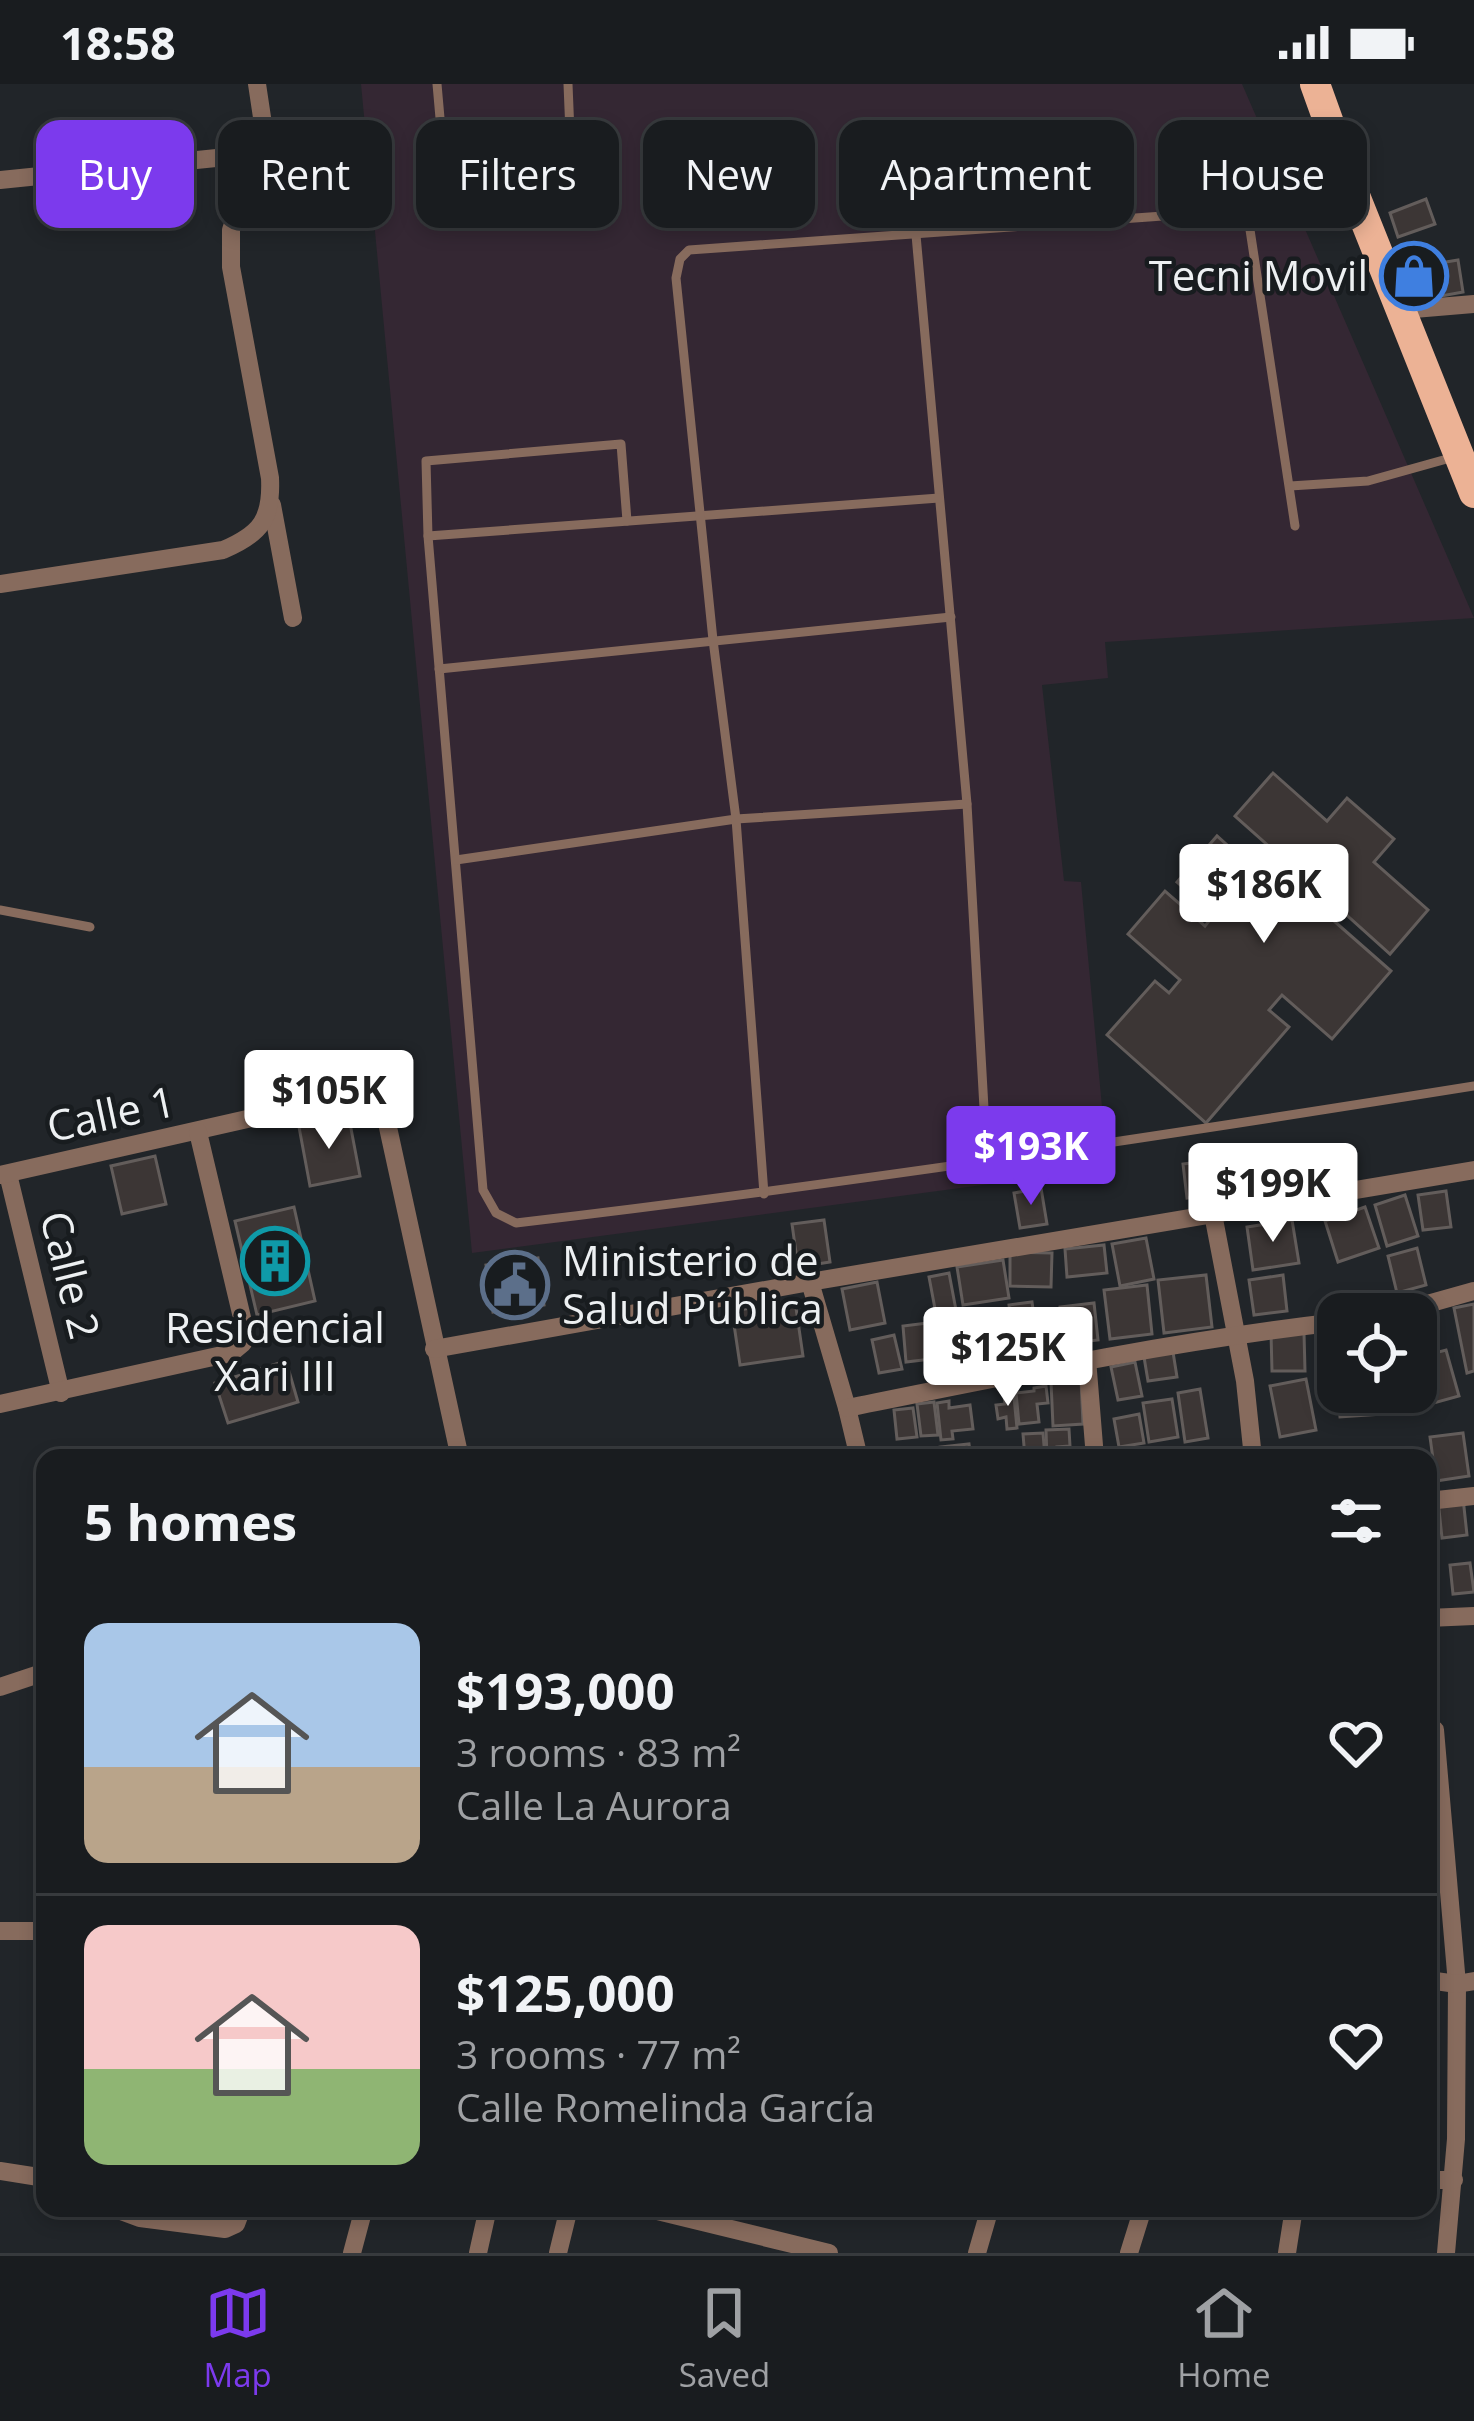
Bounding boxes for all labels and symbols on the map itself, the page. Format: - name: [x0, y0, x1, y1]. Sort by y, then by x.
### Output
- shop icon: Tecni Movil: [1379, 241, 1449, 311]
- place label: Tecni Movil: [1149, 246, 1368, 303]
- pin: $186K: [1180, 844, 1348, 946]
- pin: $105K: [245, 1050, 413, 1152]
- street label: Calle 1: [41, 1071, 180, 1154]
- pin: $193K: [947, 1106, 1115, 1208]
- pin: $199K: [1189, 1143, 1357, 1245]
- street label: Calle 2: [28, 1205, 115, 1344]
- building icon: Residencial Xari III: [240, 1226, 310, 1296]
- place label: Ministerio de Salud Pública: [562, 1231, 823, 1336]
- public building icon: Ministerio de Salud Pública: [480, 1250, 550, 1320]
- place label: Residencial Xari III: [165, 1298, 385, 1403]
- pin: $125K: [924, 1307, 1092, 1409]

